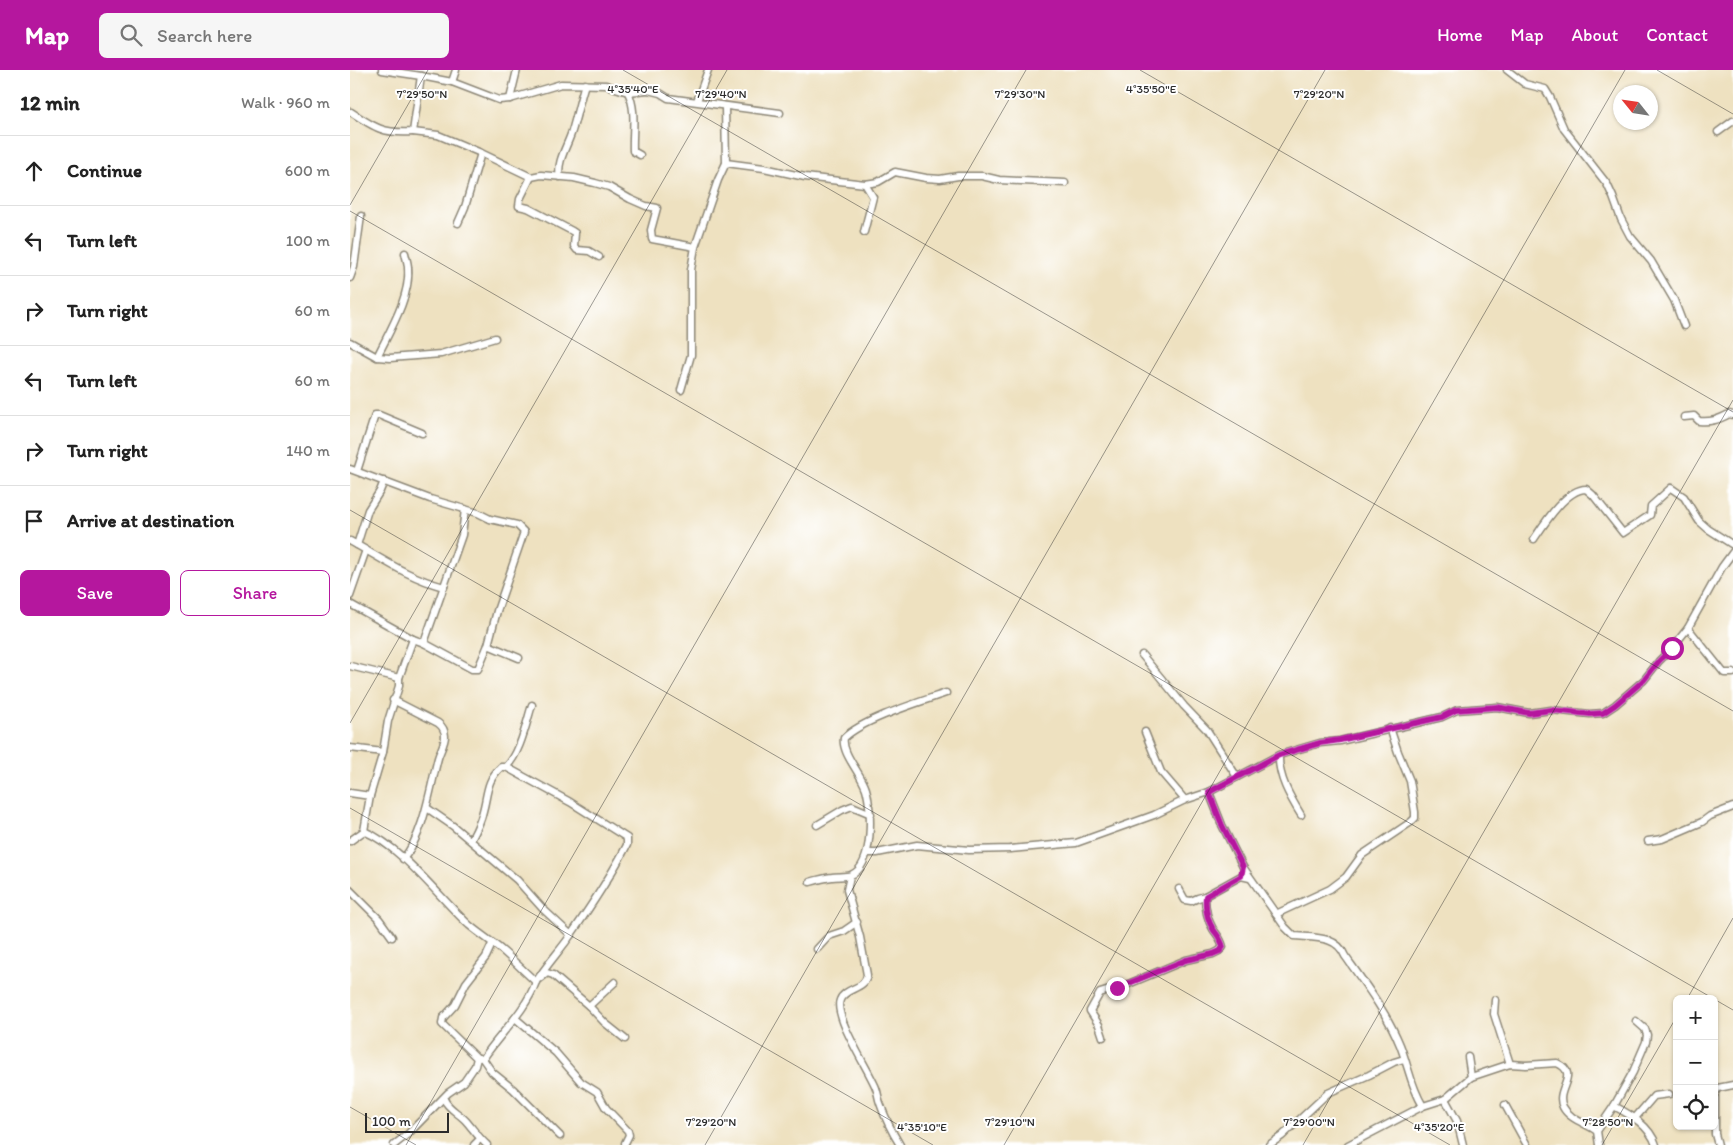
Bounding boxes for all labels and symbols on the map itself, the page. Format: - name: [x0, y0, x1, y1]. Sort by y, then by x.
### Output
- text: 4°35'40"E: [607, 82, 659, 96]
- text: 4°35'50"E: [1126, 82, 1177, 96]
- north arrow: [1613, 85, 1658, 130]
- text: 7°29'50"N: [397, 87, 447, 101]
- text: 7°29'40"N: [695, 87, 747, 101]
- text: 7°29'30"N: [995, 87, 1045, 101]
- text: 7°29'20"N: [1294, 87, 1344, 101]
- route start: [1661, 637, 1684, 660]
- route end: [1106, 977, 1129, 1000]
- scale bar: [365, 1110, 449, 1133]
- text: 7°29'20"N: [686, 1115, 736, 1129]
- text: 7°29'10"N: [985, 1115, 1035, 1129]
- text: 7°29'00"N: [1283, 1115, 1335, 1129]
- text: 7°28'50"N: [1583, 1115, 1633, 1129]
- text: 4°35'10"E: [897, 1120, 947, 1134]
- text: 4°35'20"E: [1414, 1120, 1465, 1134]

